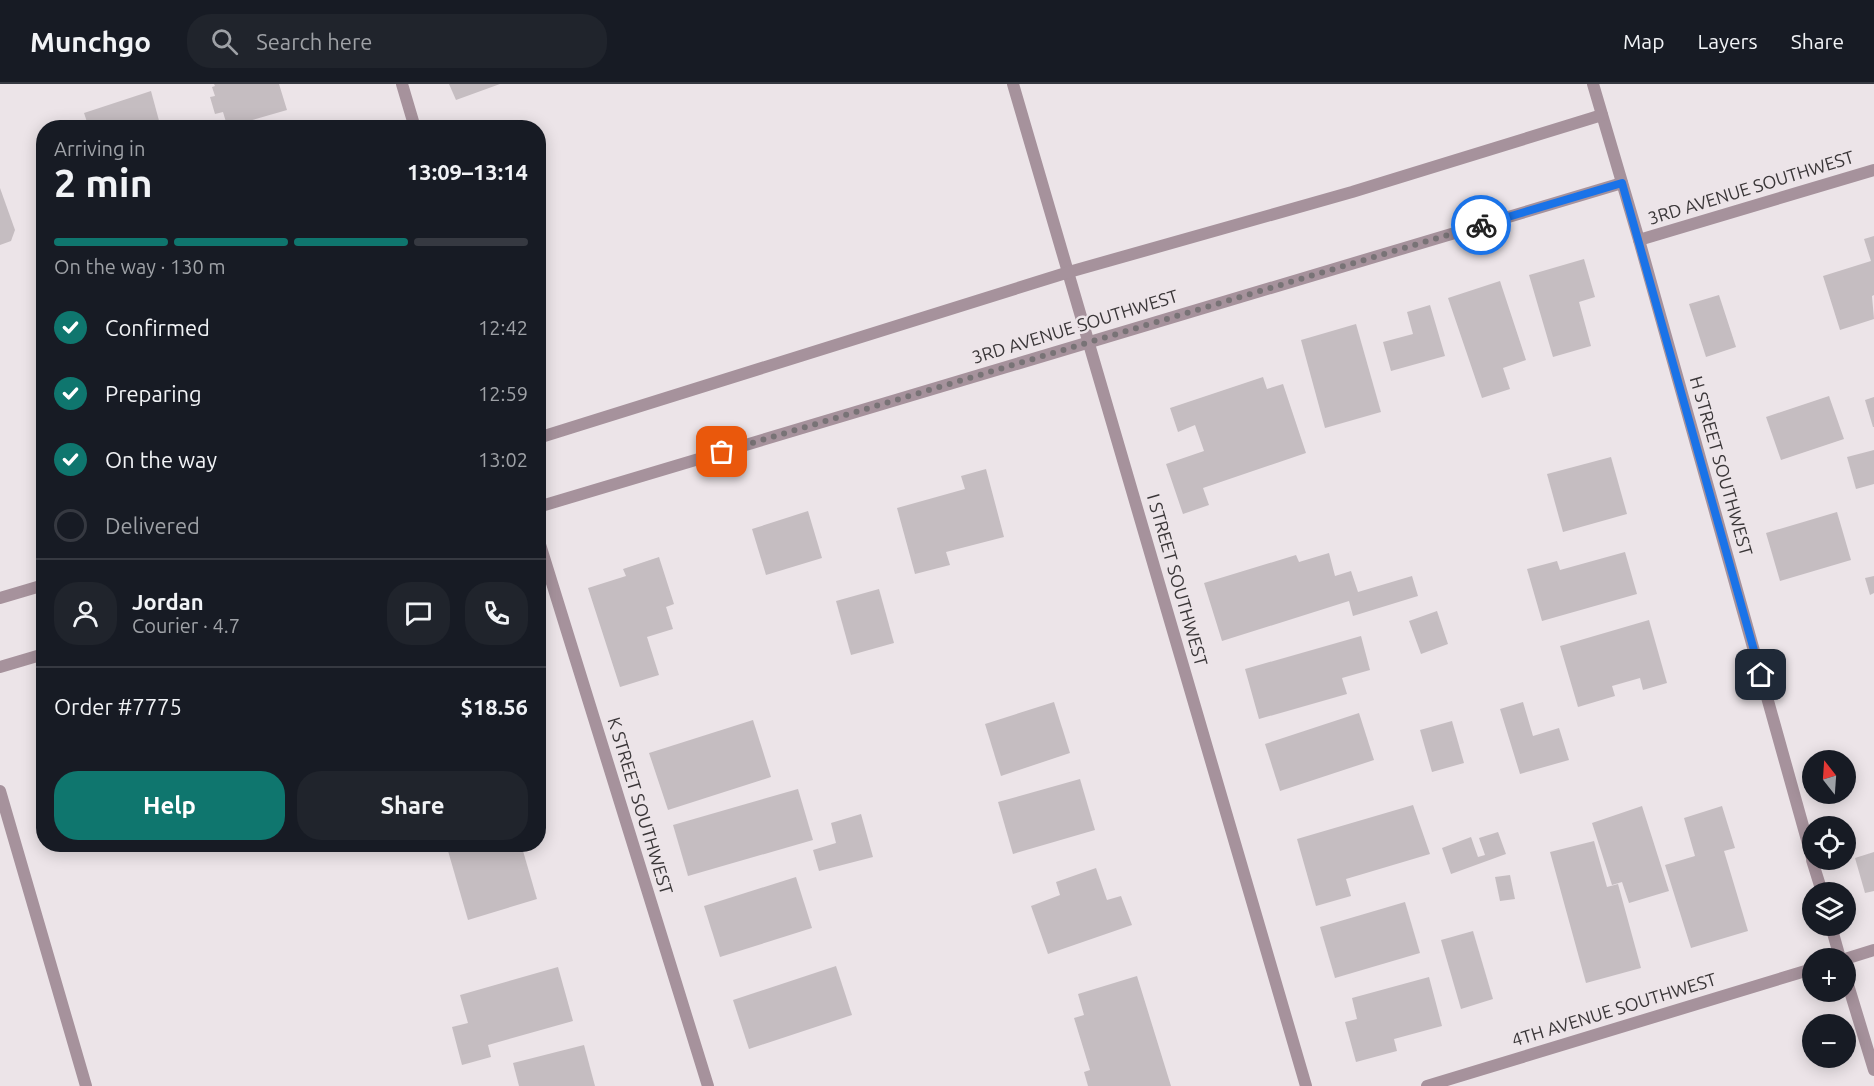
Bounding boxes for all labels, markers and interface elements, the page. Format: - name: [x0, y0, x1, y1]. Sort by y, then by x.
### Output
- search box: [187, 14, 607, 68]
- icon: search: [208, 25, 241, 58]
- text: Munchgo: [30, 26, 151, 57]
- text: Search here: [256, 29, 372, 54]
- text: Map: [1623, 29, 1664, 53]
- text: Layers: [1697, 29, 1758, 53]
- text: Share: [1791, 29, 1844, 53]
- text: Arriving in: [54, 137, 145, 160]
- street label: 3RD AVENUE SOUTHWEST: [1645, 146, 1856, 228]
- text: 13:09–13:14: [407, 159, 528, 184]
- text: 2 min: [54, 161, 153, 204]
- courier: [1451, 195, 1511, 255]
- icon: bike: [1465, 209, 1498, 242]
- text: On the way · 130 m: [54, 255, 226, 278]
- street label: 3RD AVENUE SOUTHWEST: [969, 285, 1180, 367]
- icon: check: [54, 311, 87, 344]
- text: Confirmed: [105, 315, 210, 340]
- text: 12:42: [478, 316, 528, 339]
- street label: H STREET SOUTHWEST: [1687, 374, 1757, 558]
- icon: check: [54, 377, 87, 410]
- text: Preparing: [105, 381, 202, 406]
- text: 12:59: [478, 382, 528, 405]
- pin: [696, 426, 747, 477]
- icon: bag: [705, 435, 738, 468]
- icon: check: [54, 443, 87, 476]
- text: On the way: [105, 447, 217, 472]
- text: 13:02: [478, 448, 528, 471]
- street label: I STREET SOUTHWEST: [1144, 491, 1212, 668]
- text: Delivered: [105, 513, 200, 538]
- button: person: [54, 582, 117, 645]
- button: chat: [387, 582, 450, 645]
- button: phone: [465, 582, 528, 645]
- text: Jordan: [132, 589, 204, 614]
- text: Courier · 4.7: [132, 614, 240, 637]
- pin: [1735, 649, 1786, 700]
- icon: home: [1744, 658, 1777, 691]
- text: Order #7775: [54, 694, 182, 719]
- text: $18.56: [461, 694, 528, 719]
- street label: K STREET SOUTHWEST: [604, 715, 677, 897]
- north arrow: [1802, 750, 1856, 804]
- map controls: [1802, 750, 1856, 1068]
- button: Help: [54, 771, 285, 840]
- button: Share: [297, 771, 528, 840]
- button: locate: [1802, 816, 1856, 870]
- button: layers: [1802, 882, 1856, 936]
- button: +: [1802, 948, 1856, 1002]
- street label: 4TH AVENUE SOUTHWEST: [1509, 968, 1718, 1050]
- button: −: [1802, 1014, 1856, 1068]

